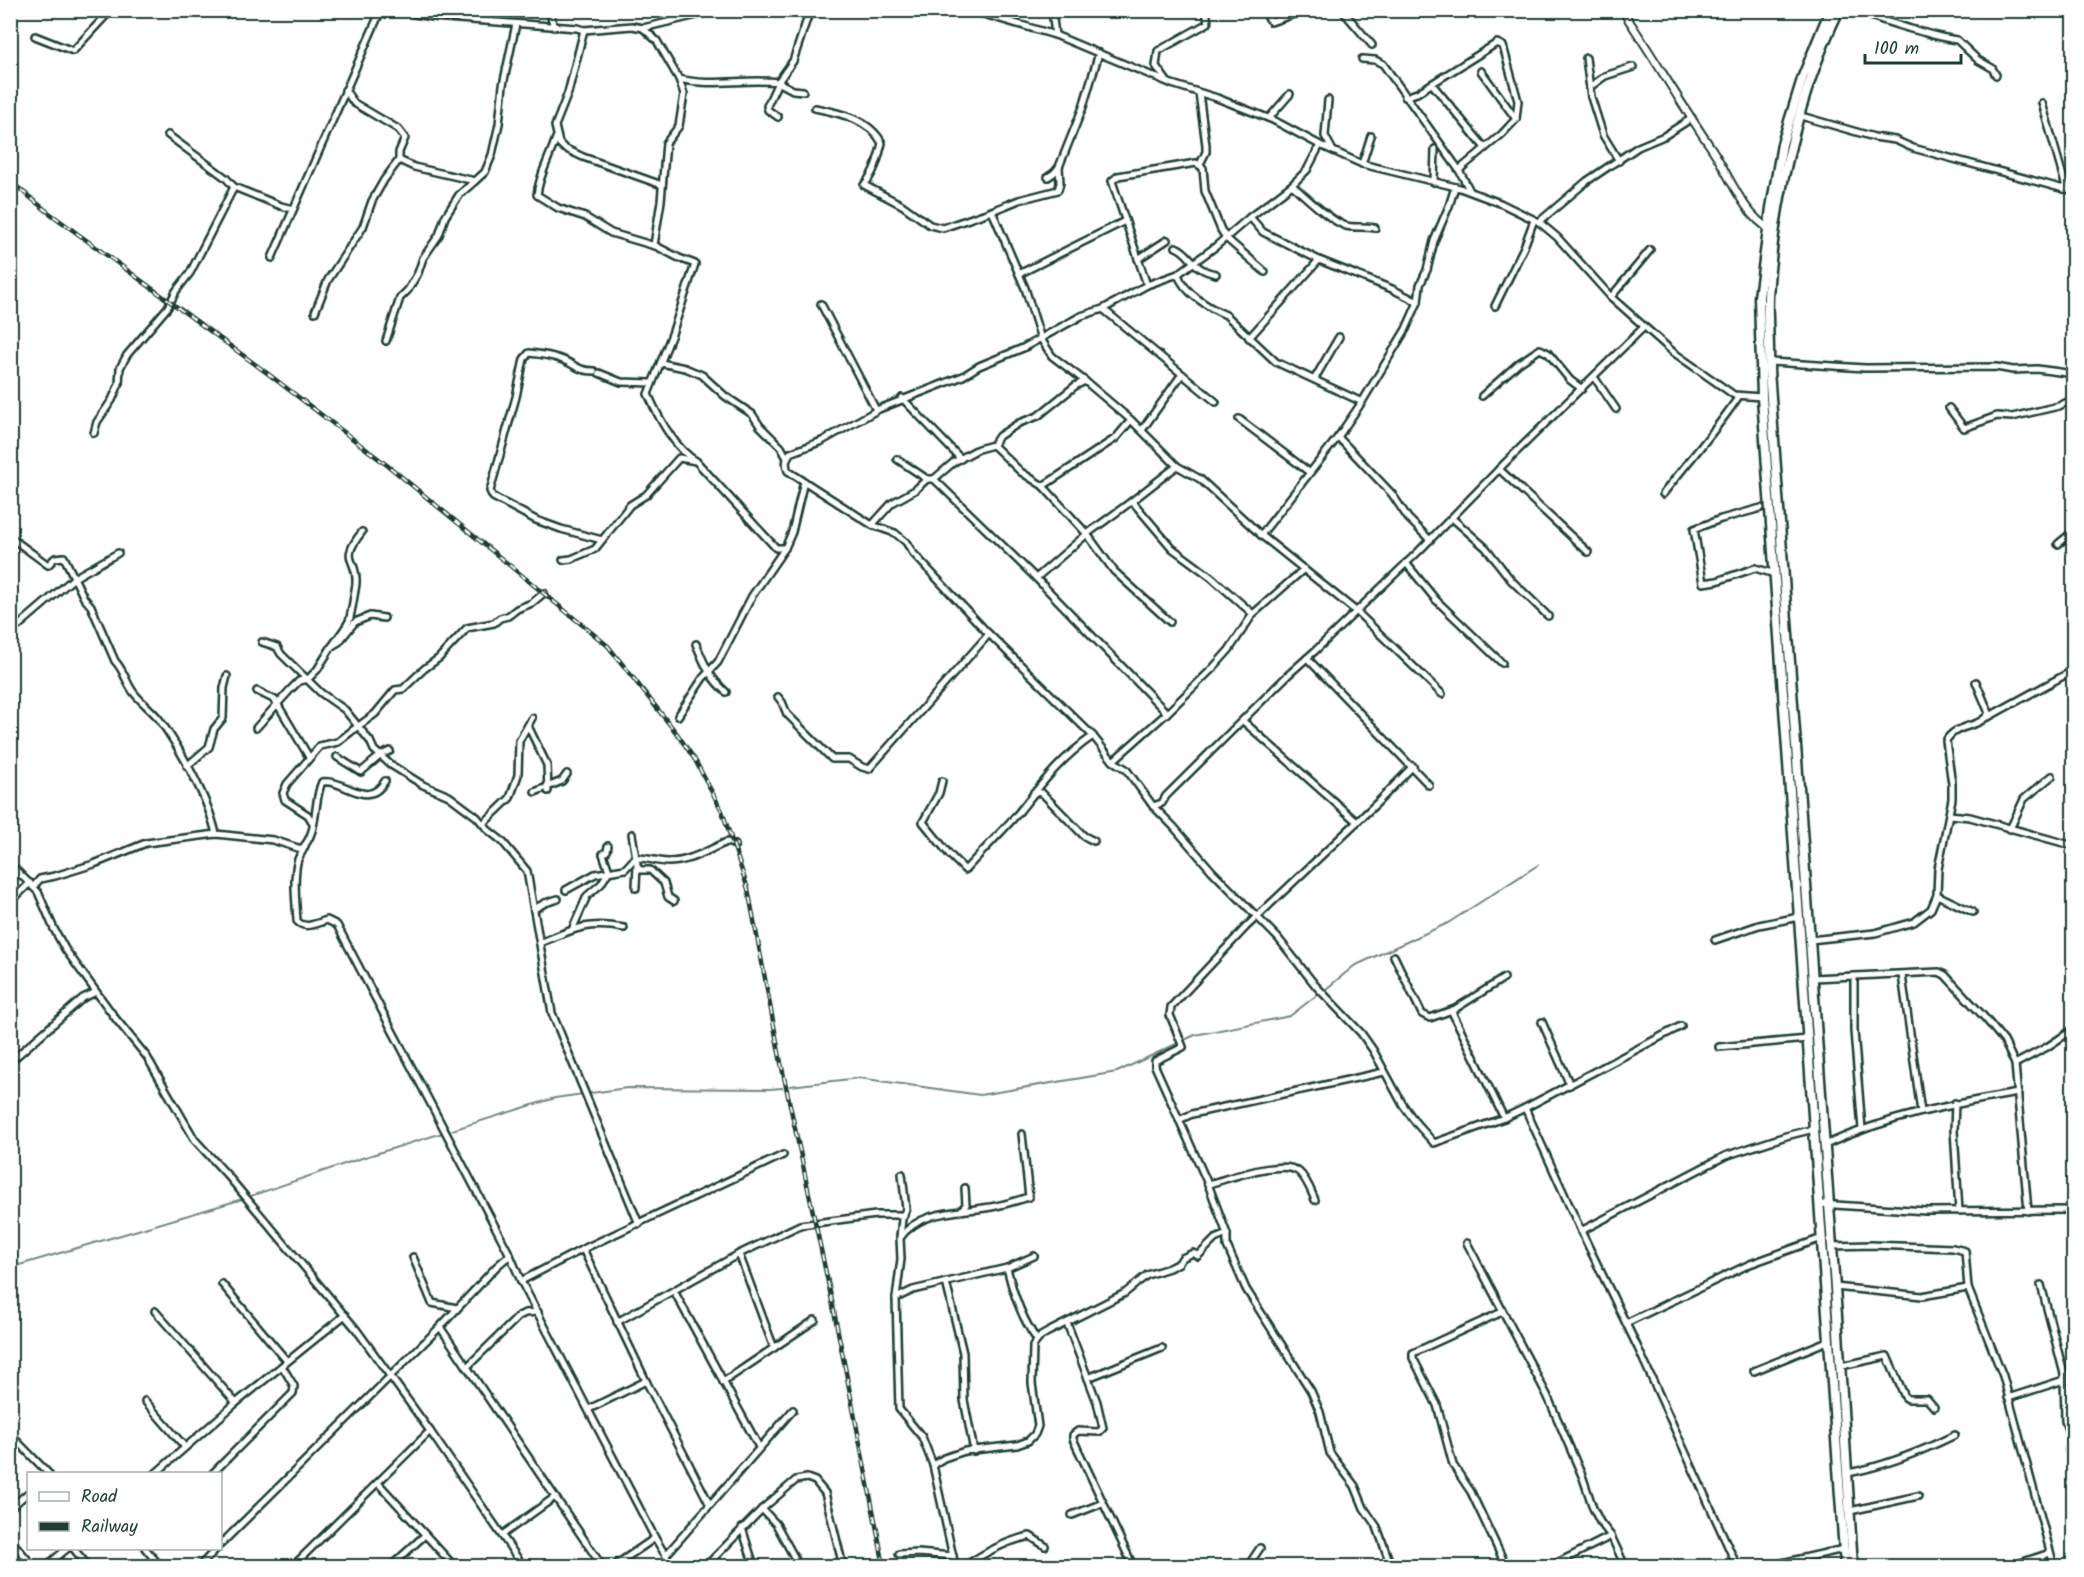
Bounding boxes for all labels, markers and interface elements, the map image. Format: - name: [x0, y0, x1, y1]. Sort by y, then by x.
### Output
- scale bar: [1865, 27, 1961, 65]
- text: 100 m: [1874, 35, 1919, 64]
- legend: [27, 1472, 222, 1550]
- text: Road: [81, 1483, 118, 1512]
- text: Railway: [81, 1513, 138, 1542]

